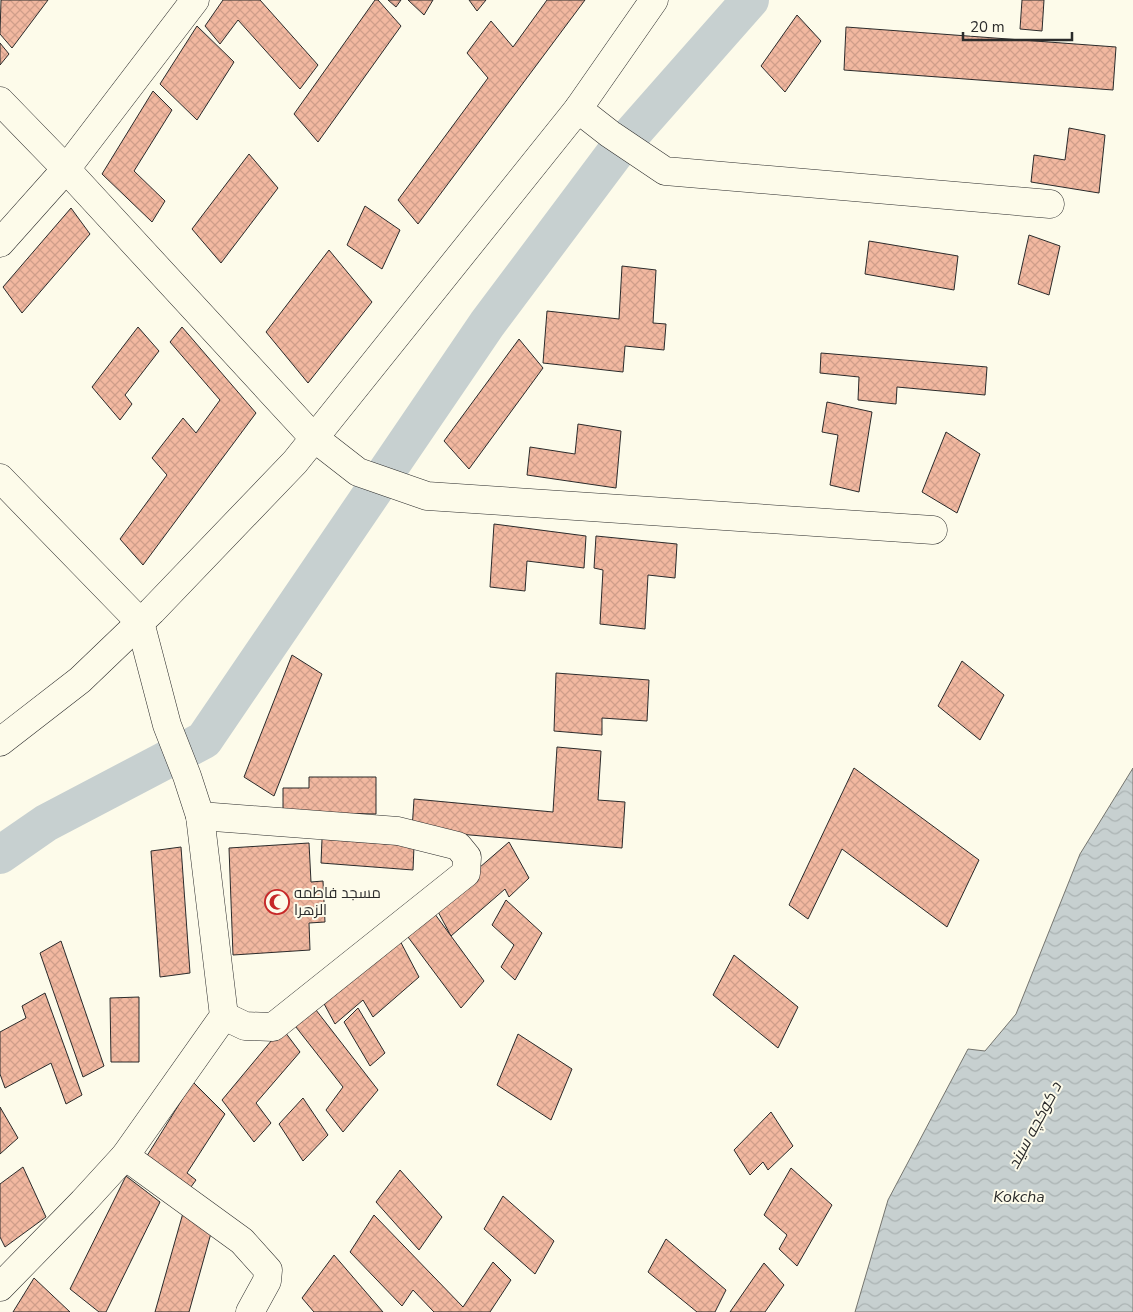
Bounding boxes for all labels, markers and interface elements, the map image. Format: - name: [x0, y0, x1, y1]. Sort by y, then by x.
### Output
- scale bar: [963, 10, 1072, 42]
- text: 20 m: [970, 17, 1005, 37]
- place label: مسجد فاطمه الزهرا: [294, 883, 381, 920]
- mosque icon: مسجد فاطمه الزهرا: [264, 889, 290, 915]
- water label: د کوکچه سیند: [1003, 1077, 1068, 1173]
- water label: Kokcha: [993, 1186, 1045, 1208]

